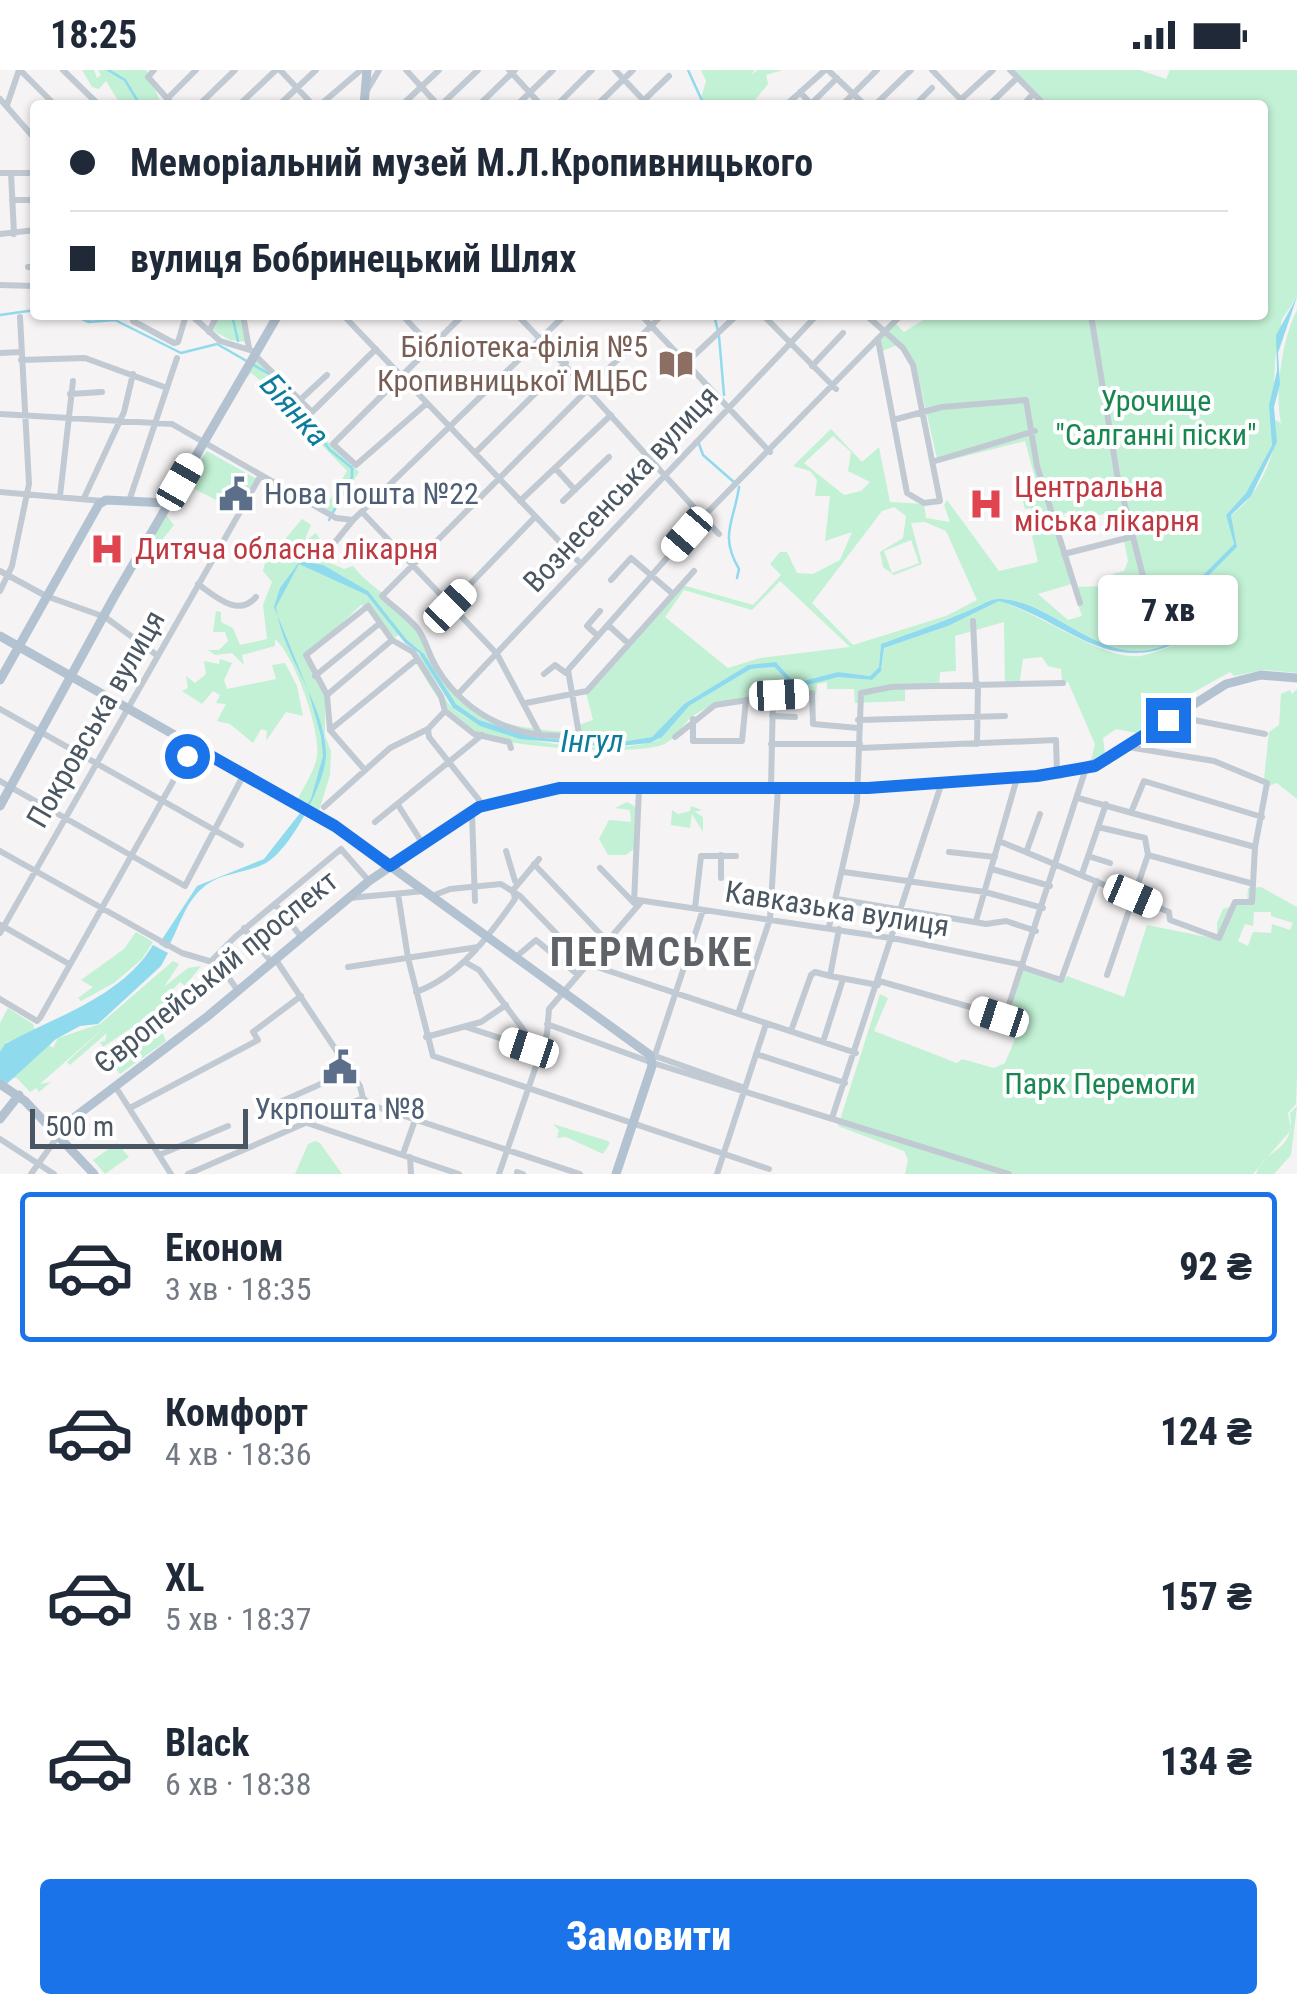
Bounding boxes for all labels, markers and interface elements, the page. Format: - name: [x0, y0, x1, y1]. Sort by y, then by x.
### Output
- text: 18:25: [50, 13, 137, 57]
- text: Меморіальний музей М.Л.Кропивницького: [130, 141, 813, 185]
- text: вулиця Бобринецький Шлях: [130, 237, 577, 281]
- place label: Бібліотека-філія №5 Кропивницької МЦБС: [377, 329, 648, 398]
- library icon: Бібліотека-філія №5 Кропивницької МЦБС: [657, 345, 695, 383]
- water label: Біянка: [252, 366, 338, 454]
- street label: Вознесенська вулиця: [516, 378, 725, 599]
- park label: Урочище "Салганні піски": [1055, 383, 1257, 452]
- car: [152, 449, 208, 515]
- place label: Центральна міська лікарня: [1014, 469, 1200, 538]
- public building icon: Нова Пошта №22: [217, 475, 255, 513]
- place label: Нова Пошта №22: [264, 476, 479, 511]
- hospital icon: Центральна міська лікарня: [967, 485, 1005, 523]
- car: [656, 502, 718, 566]
- hospital icon: Дитяча обласна лікарня: [88, 530, 126, 568]
- place label: Дитяча обласна лікарня: [135, 531, 438, 566]
- car: [418, 574, 482, 638]
- callout: 7 хв: [1098, 575, 1238, 645]
- text: 7 хв: [1141, 591, 1195, 629]
- street label: Покровська вулиця: [19, 604, 172, 833]
- car: [748, 678, 810, 712]
- route end: [1146, 698, 1191, 743]
- water label: Інгул: [560, 722, 624, 760]
- route start: [165, 734, 210, 779]
- street label: Європейський проспект: [87, 863, 344, 1081]
- car: [1100, 870, 1166, 922]
- street label: Кавказька вулиця: [723, 874, 952, 943]
- district label: ПЕРМСЬКЕ: [550, 929, 754, 976]
- car: [966, 993, 1032, 1041]
- car: [496, 1024, 562, 1072]
- public building icon: Укрпошта №8: [321, 1048, 359, 1086]
- park label: Парк Перемоги: [1004, 1066, 1196, 1101]
- place label: Укрпошта №8: [255, 1091, 425, 1126]
- scale bar: [30, 1104, 248, 1148]
- text: 500 m: [45, 1110, 114, 1143]
- icon: car: [45, 1222, 135, 1312]
- text: Економ: [165, 1226, 284, 1270]
- text: 92 ₴: [1179, 1245, 1252, 1289]
- text: 3 хв · 18:35: [165, 1270, 311, 1308]
- icon: car: [45, 1387, 135, 1477]
- text: Комфорт: [165, 1391, 308, 1435]
- text: 124 ₴: [1160, 1410, 1252, 1454]
- text: 4 хв · 18:36: [165, 1435, 311, 1473]
- icon: car: [45, 1552, 135, 1642]
- text: XL: [165, 1556, 204, 1600]
- text: 157 ₴: [1160, 1575, 1252, 1619]
- text: 5 хв · 18:37: [165, 1600, 311, 1638]
- icon: car: [45, 1717, 135, 1807]
- text: Black: [165, 1721, 249, 1765]
- text: 134 ₴: [1160, 1740, 1252, 1784]
- text: 6 хв · 18:38: [165, 1765, 311, 1803]
- button: Замовити: [40, 1879, 1257, 1994]

